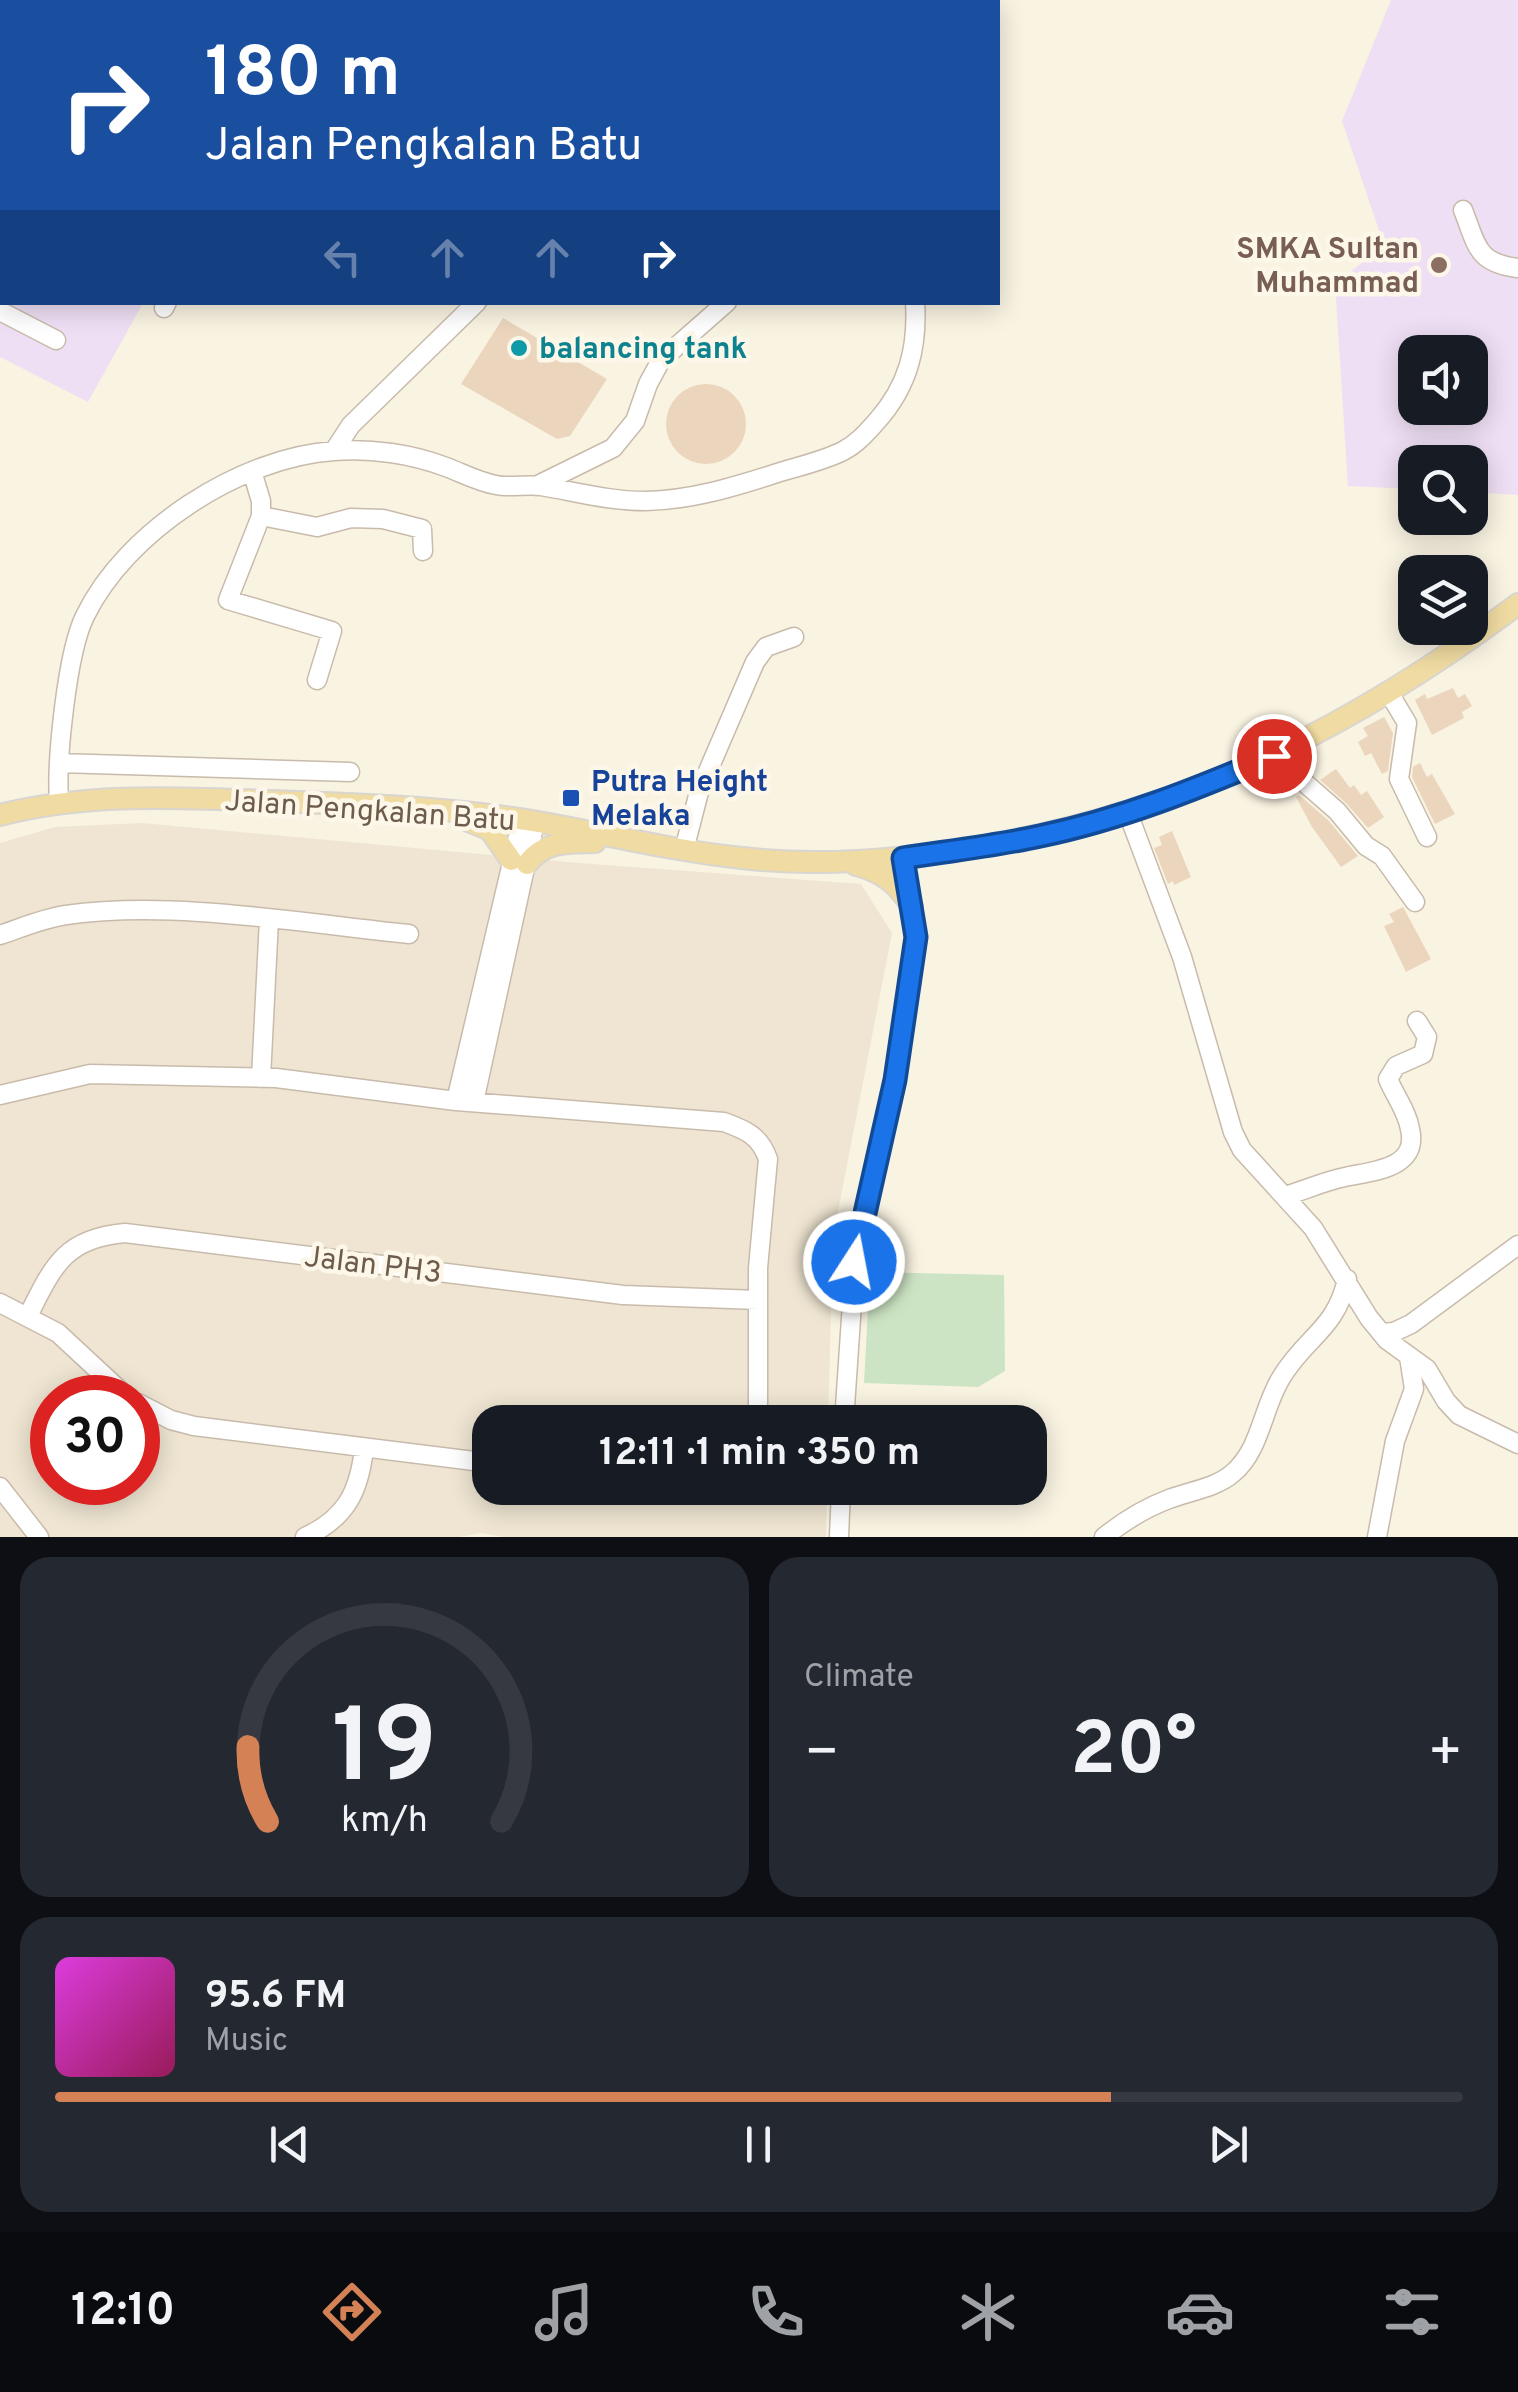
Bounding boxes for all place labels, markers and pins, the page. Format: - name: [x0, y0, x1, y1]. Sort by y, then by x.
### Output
- place label: SMKA Sultan Muhammad: [1236, 232, 1419, 303]
- marker: SMKA Sultan Muhammad: [1428, 254, 1450, 276]
- place label: balancing tank: [539, 332, 747, 369]
- marker: balancing tank: [508, 337, 530, 359]
- pin: [1232, 714, 1317, 799]
- place label: Putra Height Melaka: [591, 765, 768, 836]
- marker: Putra Height Melaka: [560, 787, 582, 809]

